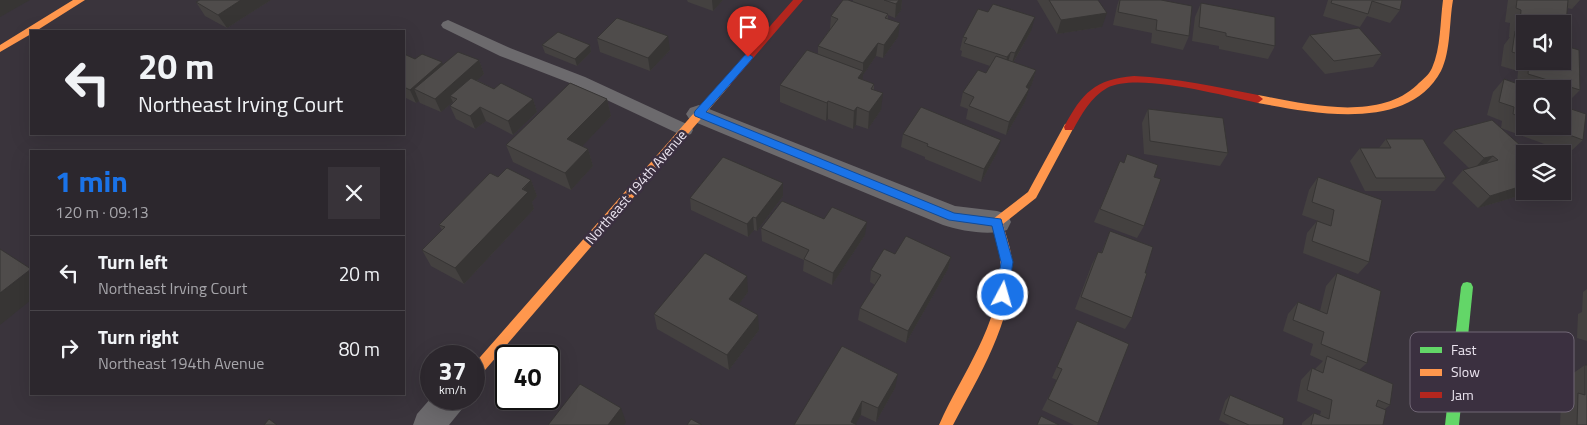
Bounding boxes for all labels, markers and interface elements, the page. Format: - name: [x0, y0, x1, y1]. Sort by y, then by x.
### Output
- pin: [727, 6, 769, 57]
- icon: arrive: [734, 13, 762, 41]
- map controls: [1516, 15, 1571, 200]
- button: sound: [1516, 15, 1571, 70]
- text: 20 m: [138, 39, 214, 93]
- icon: left: [55, 50, 120, 115]
- button: search: [1516, 80, 1571, 135]
- text: Northeast Irving Court: [138, 87, 343, 121]
- street label: Northeast 194th Avenue: [580, 125, 691, 248]
- button: layers: [1516, 145, 1571, 200]
- text: 1 min: [55, 158, 128, 204]
- button: close: [328, 167, 380, 219]
- text: 120 m · 09:13: [55, 200, 149, 224]
- text: Turn left: [98, 247, 168, 276]
- icon: left: [55, 259, 83, 287]
- text: 20 m: [339, 259, 380, 288]
- position arrow: [976, 268, 1028, 320]
- text: Northeast Irving Court: [98, 276, 247, 300]
- text: Turn right: [98, 322, 179, 351]
- legend: [1410, 332, 1574, 412]
- icon: right: [55, 334, 83, 362]
- text: 80 m: [339, 334, 380, 363]
- text: Fast: [1451, 339, 1476, 360]
- speed limit sign: 40: [495, 345, 560, 410]
- text: Northeast 194th Avenue: [98, 351, 264, 375]
- text: 37: [438, 352, 467, 390]
- text: Slow: [1451, 361, 1480, 382]
- text: km/h: [439, 380, 466, 399]
- text: Jam: [1451, 384, 1474, 405]

